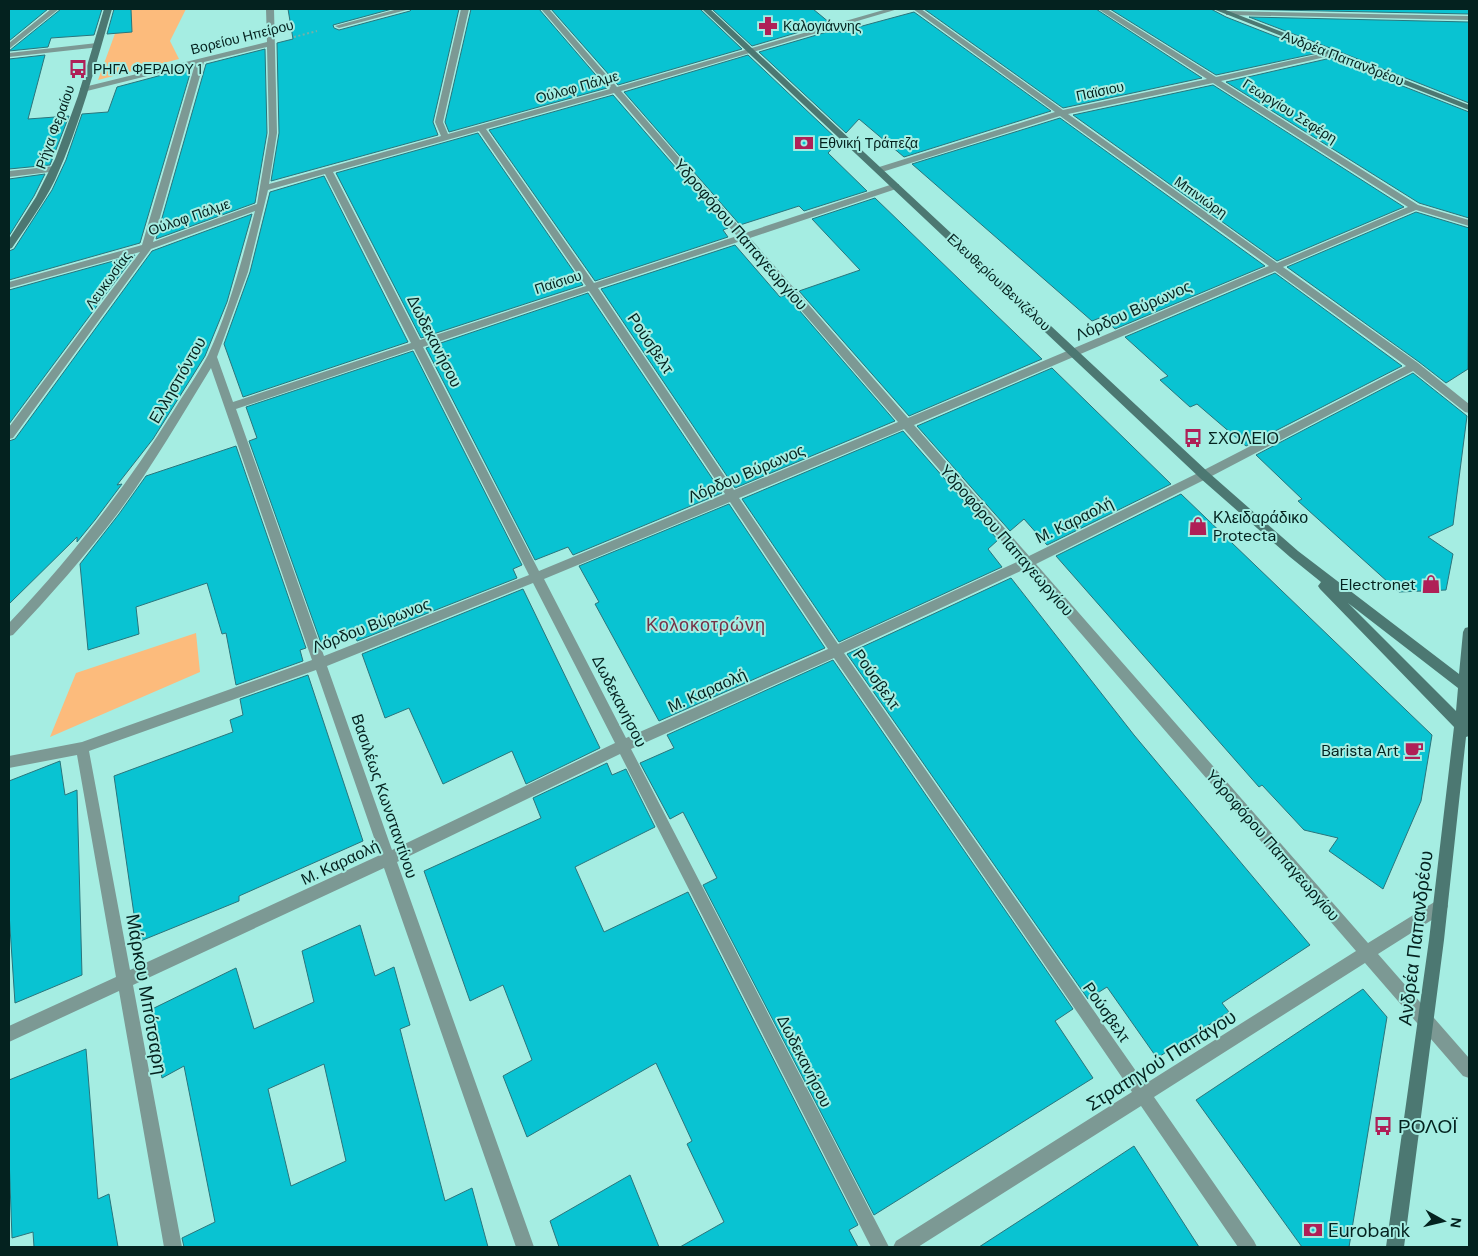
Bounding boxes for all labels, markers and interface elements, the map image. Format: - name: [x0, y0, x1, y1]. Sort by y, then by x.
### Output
- pharmacy icon: Καλογιάννης: [757, 15, 779, 37]
- street label: Βορείου Ηπείρου: [189, 16, 295, 58]
- place label: Καλογιάννης: [783, 17, 862, 35]
- street label: Ανδρέα Παπανδρέου: [1279, 26, 1407, 90]
- bus stop icon: ΡΗΓΑ ΦΕΡΑΙΟΥ 1: [67, 58, 89, 80]
- place label: ΡΗΓΑ ΦΕΡΑΙΟΥ 1: [93, 60, 202, 78]
- street label: Ούλοφ Πάλμε: [533, 67, 621, 107]
- street label: Γεωργίου Σεφέρη: [1239, 75, 1341, 147]
- street label: Παϊσιου: [1074, 77, 1126, 105]
- street label: Ρήγα Φεραίου: [31, 83, 79, 171]
- bank icon: Εθνική Τράπεζα: [793, 132, 815, 154]
- place label: Εθνική Τράπεζα: [819, 134, 918, 152]
- street label: Υδροφόρου Παπαγεωργίου: [669, 154, 812, 314]
- street label: Μπινιώρη: [1171, 172, 1231, 222]
- street label: Ούλοφ Πάλμε: [146, 195, 232, 239]
- street label: Ελευθερίου Βενιζέλου: [944, 229, 1054, 335]
- street label: Λευκωσίας: [81, 247, 135, 313]
- street label: Παϊσιου: [532, 266, 584, 298]
- street label: Λόρδου Βύρωνος: [1072, 275, 1195, 345]
- street label: Δωδεκανήσου: [402, 292, 467, 391]
- street label: Ρούσβελτ: [623, 309, 679, 378]
- street label: Ελλησπόντου: [144, 333, 211, 427]
- bus stop icon: ΣΧΟΛΕΙΟ: [1182, 427, 1204, 449]
- place label: ΣΧΟΛΕΙΟ: [1208, 428, 1279, 449]
- street label: Λόρδου Βύρωνος: [685, 439, 808, 508]
- street label: Υδροφόρου Παπαγεωργίου: [935, 460, 1078, 620]
- street label: Μ. Καραολή: [1032, 493, 1117, 548]
- place label: Κλειδαράδικο Protecta: [1213, 507, 1308, 546]
- shop icon: Κλειδαράδικο Protecta: [1187, 515, 1209, 537]
- shop icon: Electronet: [1420, 573, 1442, 595]
- place label: Electronet: [1340, 574, 1416, 595]
- street label: Λόρδου Βύρωνος: [309, 593, 434, 658]
- district label: Κολοκοτρώνη: [646, 613, 766, 637]
- street label: Ρούσβελτ: [848, 645, 905, 714]
- street label: Δωδεκανήσου: [587, 652, 652, 751]
- street label: Μ. Καραολή: [664, 664, 750, 717]
- street label: Βασιλέως Κωνσταντίνου: [346, 711, 423, 881]
- cafe icon: Barista Art: [1403, 739, 1425, 761]
- place label: Barista Art: [1321, 740, 1399, 761]
- street label: Υδροφόρου Παπαγεωργίου: [1201, 765, 1344, 925]
- street label: Μ. Καραολή: [298, 835, 383, 890]
- street label: Ανδρέα Παπανδρέου: [1392, 849, 1439, 1027]
- street label: Μάρκου Μπότσαρη: [120, 912, 173, 1076]
- street label: Ρούσβελτ: [1078, 978, 1135, 1047]
- street label: Στρατηγού Παπάγου: [1082, 1004, 1241, 1117]
- street label: Δωδεκανήσου: [772, 1012, 837, 1111]
- place label: ΡΟΛΟΪ: [1398, 1114, 1458, 1139]
- bus stop icon: ΡΟΛΟΪ: [1372, 1115, 1394, 1137]
- north arrow: [1418, 1196, 1468, 1246]
- text: N: [1446, 1216, 1465, 1229]
- place label: Eurobank: [1328, 1218, 1411, 1243]
- bank icon: Eurobank: [1302, 1219, 1324, 1241]

